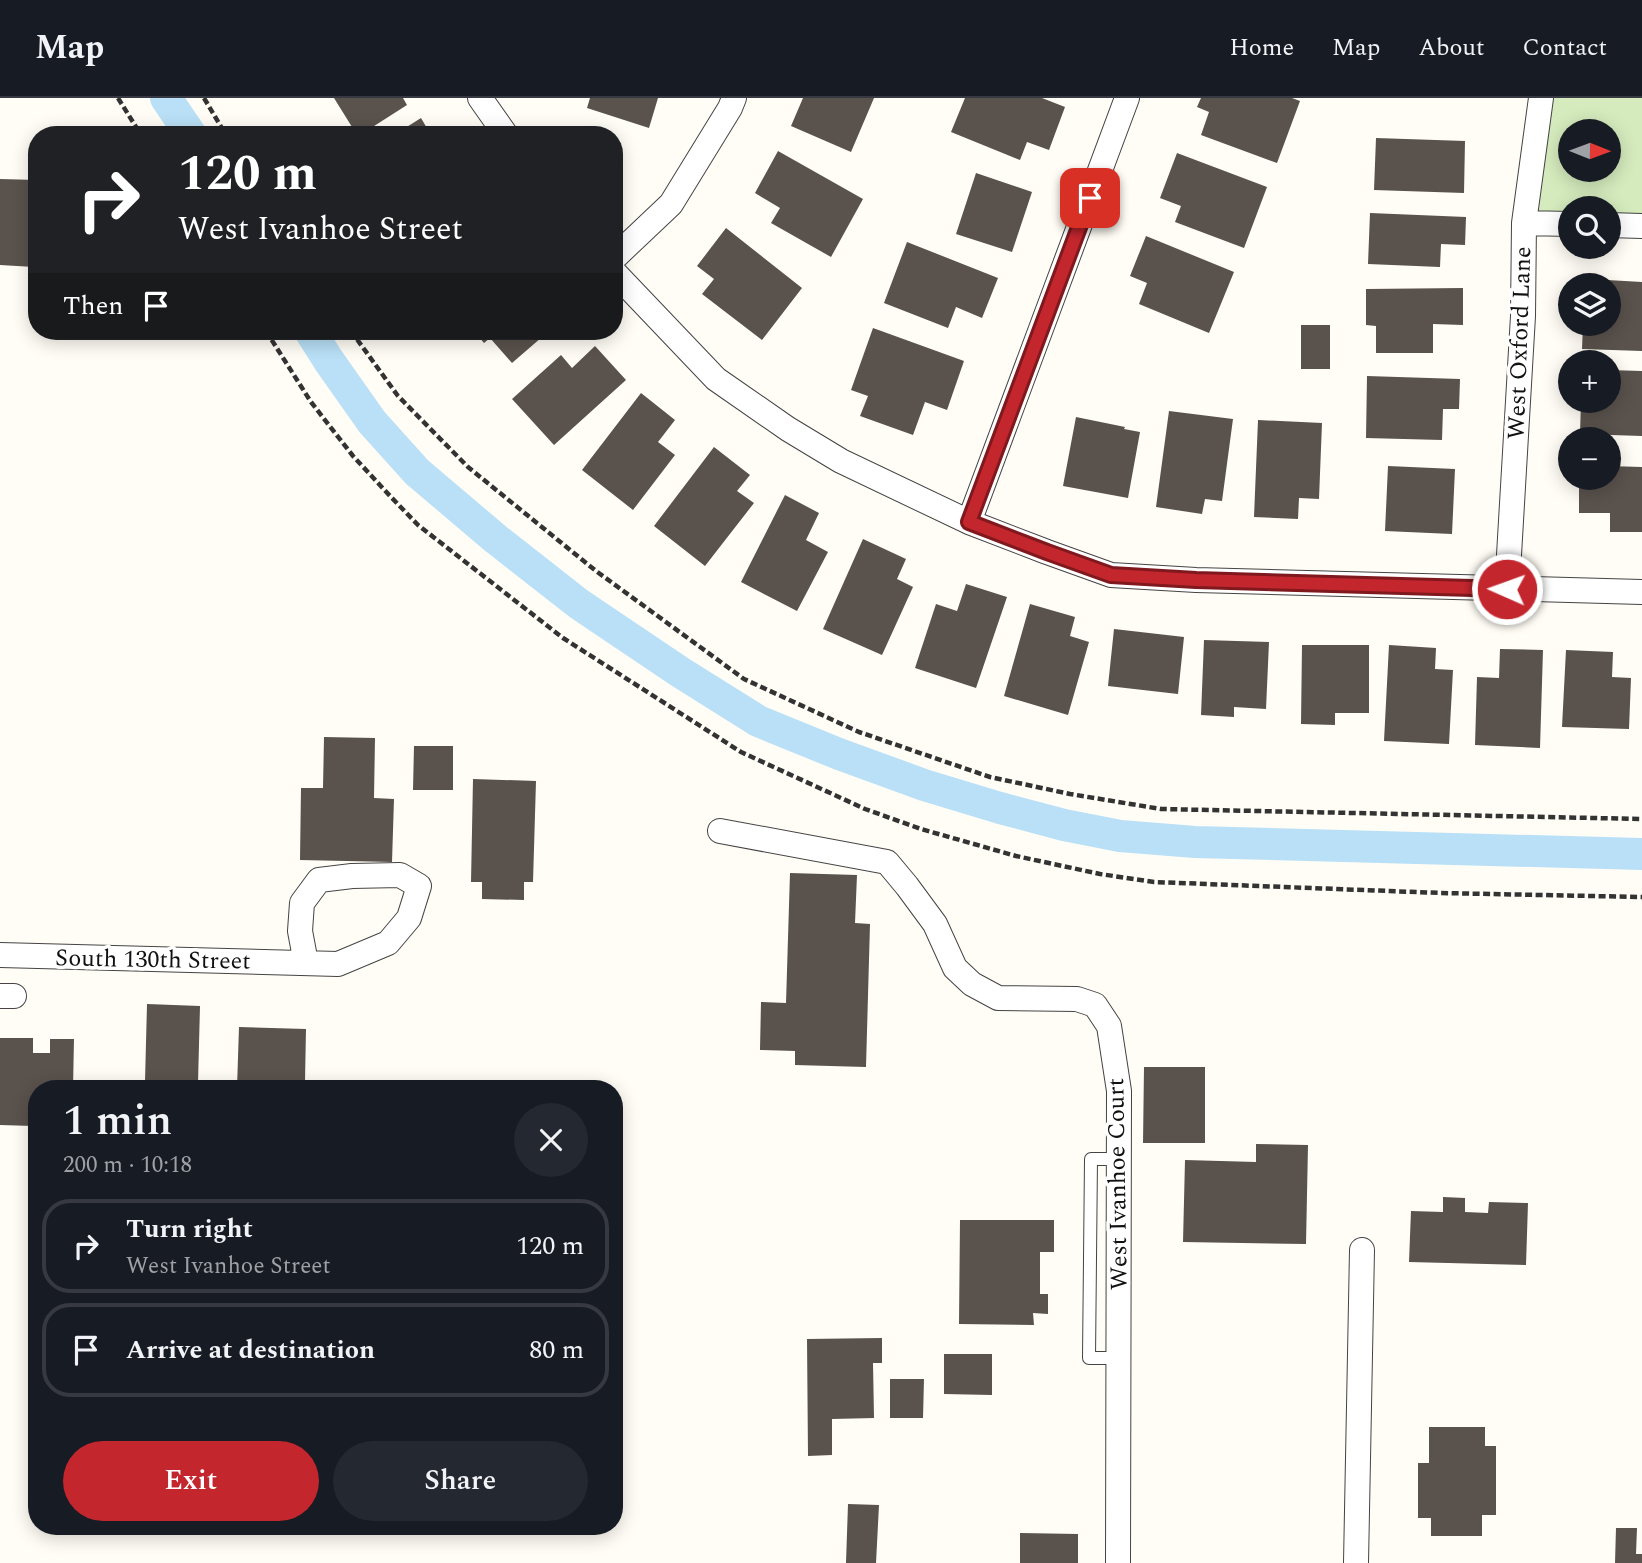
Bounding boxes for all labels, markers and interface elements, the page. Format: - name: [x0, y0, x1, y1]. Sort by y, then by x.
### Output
- text: Map: [35, 23, 104, 73]
- text: Home: [1229, 30, 1294, 66]
- text: Map: [1332, 30, 1380, 66]
- text: About: [1418, 30, 1484, 66]
- text: Contact: [1522, 30, 1607, 66]
- north arrow: [1558, 119, 1620, 182]
- map controls: [1558, 119, 1621, 490]
- text: 120 m: [178, 137, 317, 212]
- icon: right: [63, 154, 154, 245]
- pin: [1060, 168, 1120, 228]
- icon: arrive: [1071, 179, 1109, 217]
- button: search: [1558, 196, 1621, 259]
- text: West Ivanhoe Street: [178, 205, 463, 254]
- street label: West Oxford Lane: [1499, 246, 1541, 440]
- button: layers: [1558, 273, 1621, 336]
- text: Then: [63, 286, 123, 326]
- icon: arrive: [137, 287, 175, 325]
- button: +: [1558, 350, 1621, 413]
- button: −: [1558, 427, 1621, 490]
- position arrow: [1470, 552, 1544, 626]
- street label: South 130th Street: [55, 940, 251, 980]
- street label: West Ivanhoe Court: [1098, 1077, 1138, 1290]
- text: 1 min: [63, 1090, 172, 1153]
- button: close: [514, 1103, 588, 1177]
- text: 200 m · 10:18: [63, 1148, 192, 1183]
- text: Turn right: [126, 1209, 253, 1249]
- text: 120 m: [516, 1226, 584, 1266]
- icon: right: [67, 1227, 105, 1265]
- text: West Ivanhoe Street: [126, 1249, 331, 1284]
- text: Arrive at destination: [126, 1330, 375, 1370]
- text: 80 m: [529, 1330, 584, 1370]
- icon: arrive: [67, 1331, 105, 1369]
- button: Exit: [63, 1441, 319, 1521]
- button: Share: [333, 1441, 588, 1521]

